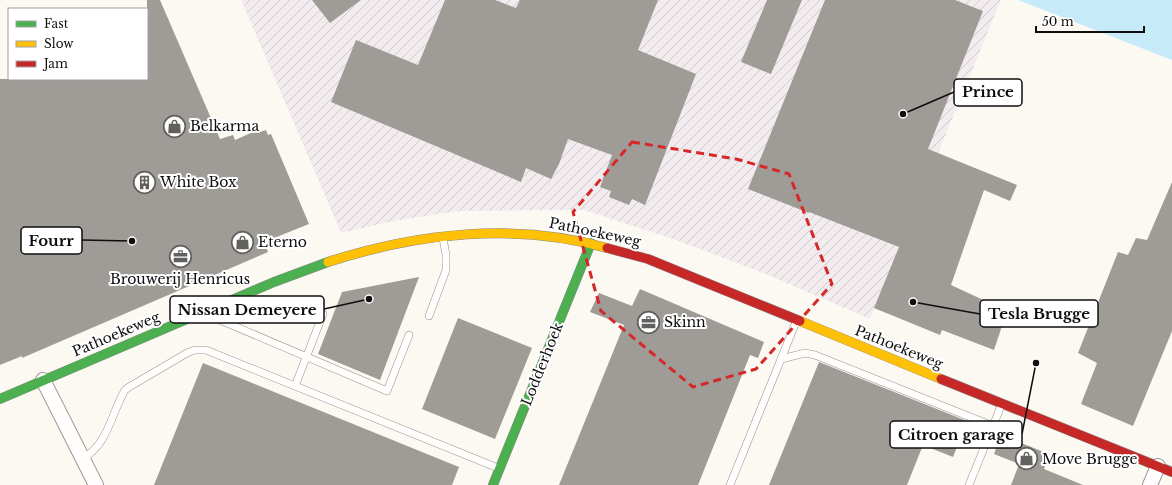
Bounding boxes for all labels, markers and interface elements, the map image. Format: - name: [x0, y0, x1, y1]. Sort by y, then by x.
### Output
- legend: [8, 8, 148, 80]
- scale bar: [1036, 8, 1144, 34]
- text: 50 m: [1042, 14, 1074, 29]
- text: Fast: [44, 16, 69, 31]
- text: Slow: [44, 36, 74, 51]
- text: Jam: [42, 56, 68, 71]
- callout: Prince: [954, 79, 1022, 106]
- text: Prince: [962, 82, 1014, 101]
- shop icon: Belkarma: [161, 113, 187, 139]
- place label: Belkarma: [190, 117, 259, 135]
- building icon: White Box: [132, 169, 158, 195]
- place label: White Box: [159, 173, 237, 191]
- street label: Pathoekeweg: [547, 213, 643, 251]
- callout: Fourr: [21, 227, 82, 254]
- shop icon: Eterno: [230, 229, 256, 255]
- text: Fourr: [28, 231, 74, 250]
- place label: Eterno: [258, 233, 307, 251]
- office icon: Brouwerij Henricus: [167, 244, 193, 270]
- place label: Brouwerij Henricus: [110, 270, 250, 288]
- callout: Nissan Demeyere: [170, 296, 324, 323]
- text: Nissan Demeyere: [178, 300, 317, 319]
- callout: Tesla Brugge: [980, 300, 1098, 327]
- text: Tesla Brugge: [988, 304, 1090, 323]
- street label: Pathoekeweg: [70, 307, 163, 361]
- office icon: Skinn: [636, 309, 662, 335]
- place label: Skinn: [664, 313, 706, 331]
- street label: Lodderhoek: [517, 319, 567, 408]
- street label: Pathoekeweg: [852, 321, 946, 373]
- callout: Citroen garage: [890, 421, 1022, 448]
- text: Citroen garage: [898, 425, 1014, 444]
- shop icon: Move Brugge: [1014, 446, 1040, 472]
- place label: Move Brugge: [1042, 450, 1138, 468]

